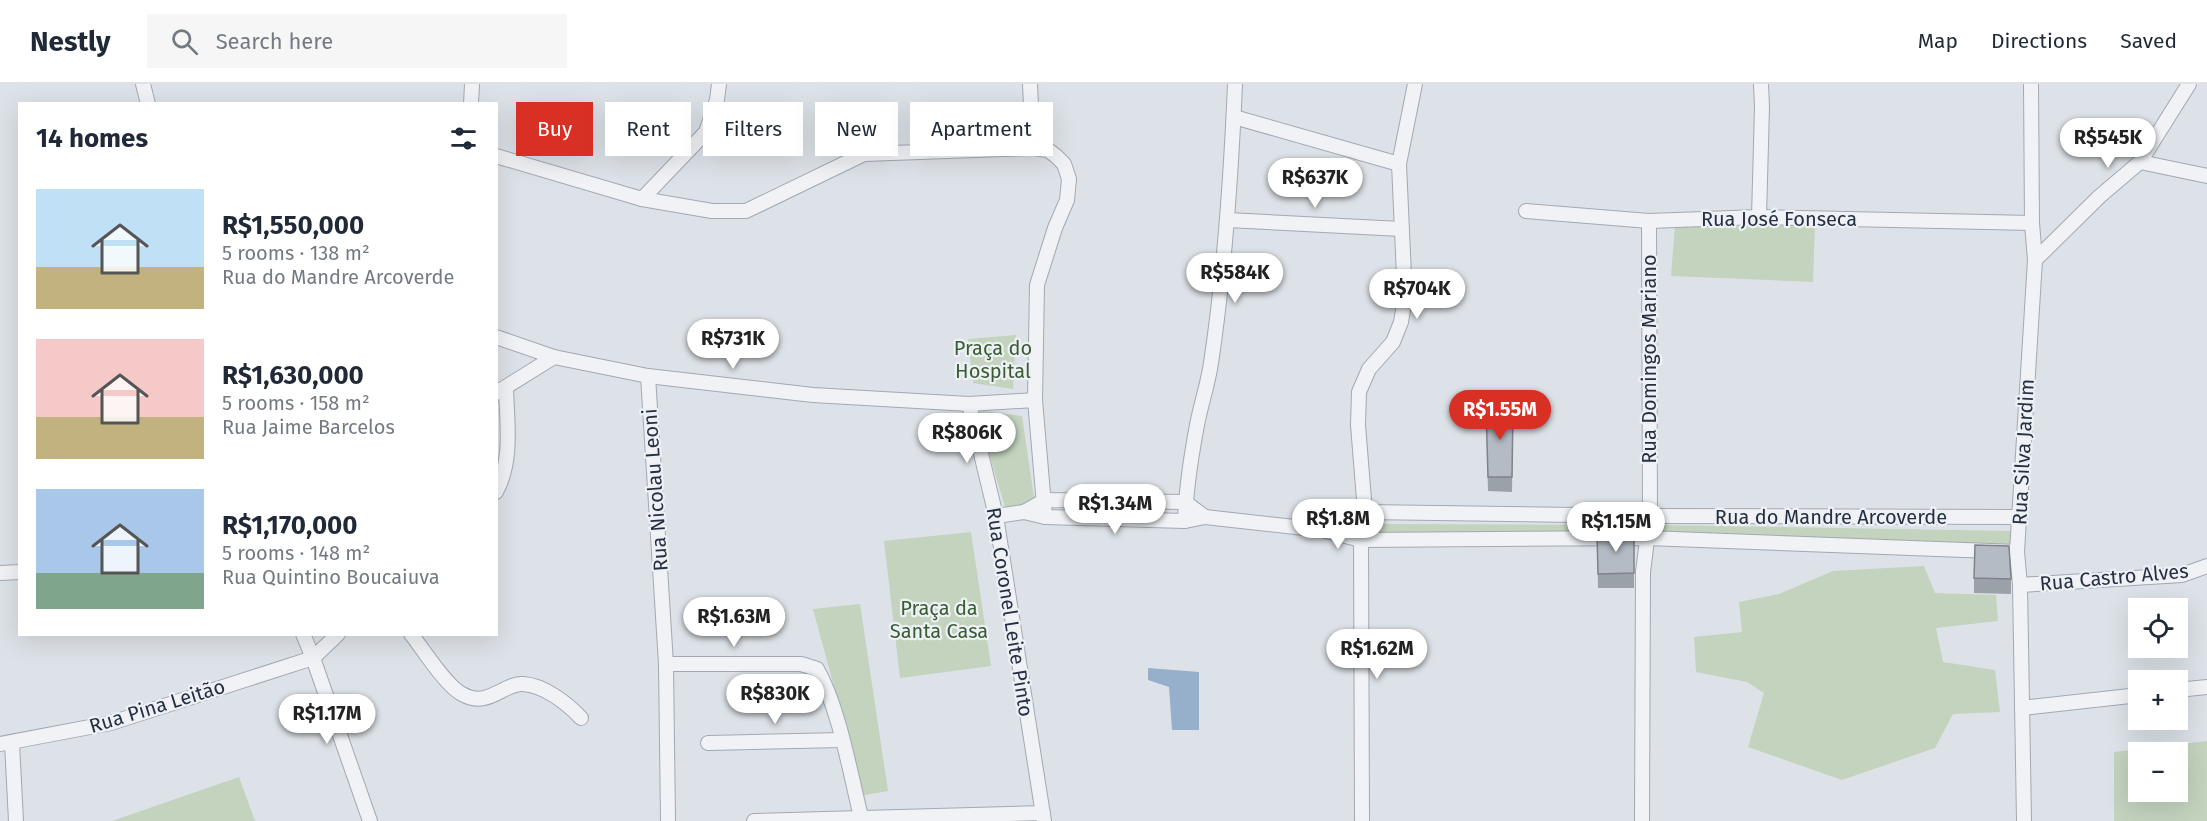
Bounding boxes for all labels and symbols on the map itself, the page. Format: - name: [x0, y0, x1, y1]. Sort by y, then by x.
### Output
- pin: R$545K: [2059, 118, 2157, 169]
- pin: R$637K: [1266, 158, 1364, 209]
- street label: Rua José Fonseca: [1701, 207, 1857, 231]
- pin: R$584K: [1186, 253, 1284, 304]
- street label: Rua Domingos Mariano: [1637, 254, 1661, 464]
- pin: R$704K: [1368, 269, 1466, 320]
- pin: R$731K: [684, 319, 782, 370]
- park label: Praça do Hospital: [954, 336, 1032, 383]
- street label: Rua Silva Jardim: [2007, 378, 2039, 526]
- pin: R$1.55M: [1445, 390, 1555, 441]
- street label: Rua Nicolau Leoni: [637, 408, 673, 572]
- pin: R$806K: [918, 413, 1016, 464]
- pin: R$1.34M: [1060, 484, 1170, 535]
- pin: R$1.8M: [1289, 499, 1387, 550]
- pin: R$1.15M: [1561, 502, 1671, 553]
- street label: Rua do Mandre Arcoverde: [1715, 505, 1947, 529]
- street label: Rua Coronel Leite Pinto: [982, 506, 1038, 718]
- street label: Rua Castro Alves: [2039, 559, 2189, 595]
- park label: Praça da Santa Casa: [890, 596, 988, 643]
- pin: R$1.63M: [679, 597, 789, 648]
- pin: R$1.62M: [1322, 629, 1432, 680]
- street label: Rua Pina Leitão: [86, 674, 228, 738]
- pin: R$830K: [726, 674, 824, 725]
- pin: R$1.17M: [272, 694, 382, 745]

